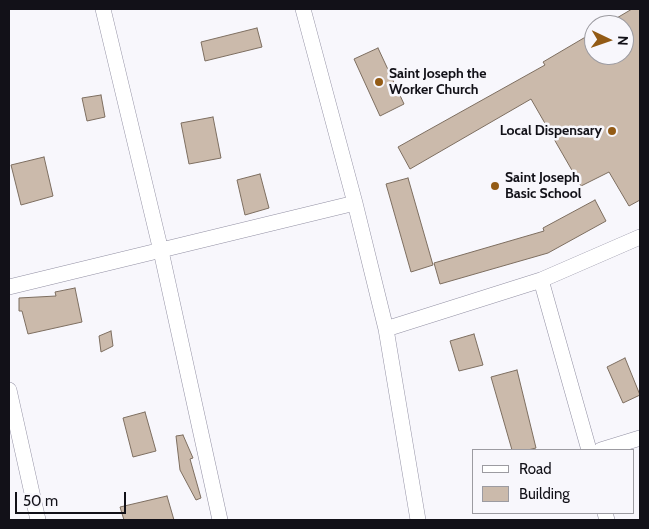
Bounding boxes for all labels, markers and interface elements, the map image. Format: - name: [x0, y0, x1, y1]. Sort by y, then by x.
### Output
- north arrow: [584, 15, 634, 65]
- text: N: [614, 35, 632, 46]
- place label: Saint Joseph the Worker Church: [389, 66, 487, 98]
- marker: Saint Joseph the Worker Church: [373, 76, 385, 88]
- place label: Local Dispensary: [500, 123, 602, 139]
- marker: Local Dispensary: [606, 125, 618, 137]
- place label: Saint Joseph Basic School: [505, 170, 581, 202]
- marker: Saint Joseph Basic School: [489, 180, 501, 192]
- legend: [472, 449, 634, 514]
- text: Road: [519, 460, 552, 478]
- scale bar: [18, 482, 129, 514]
- text: Building: [519, 485, 570, 503]
- text: 50 m: [23, 492, 58, 510]

